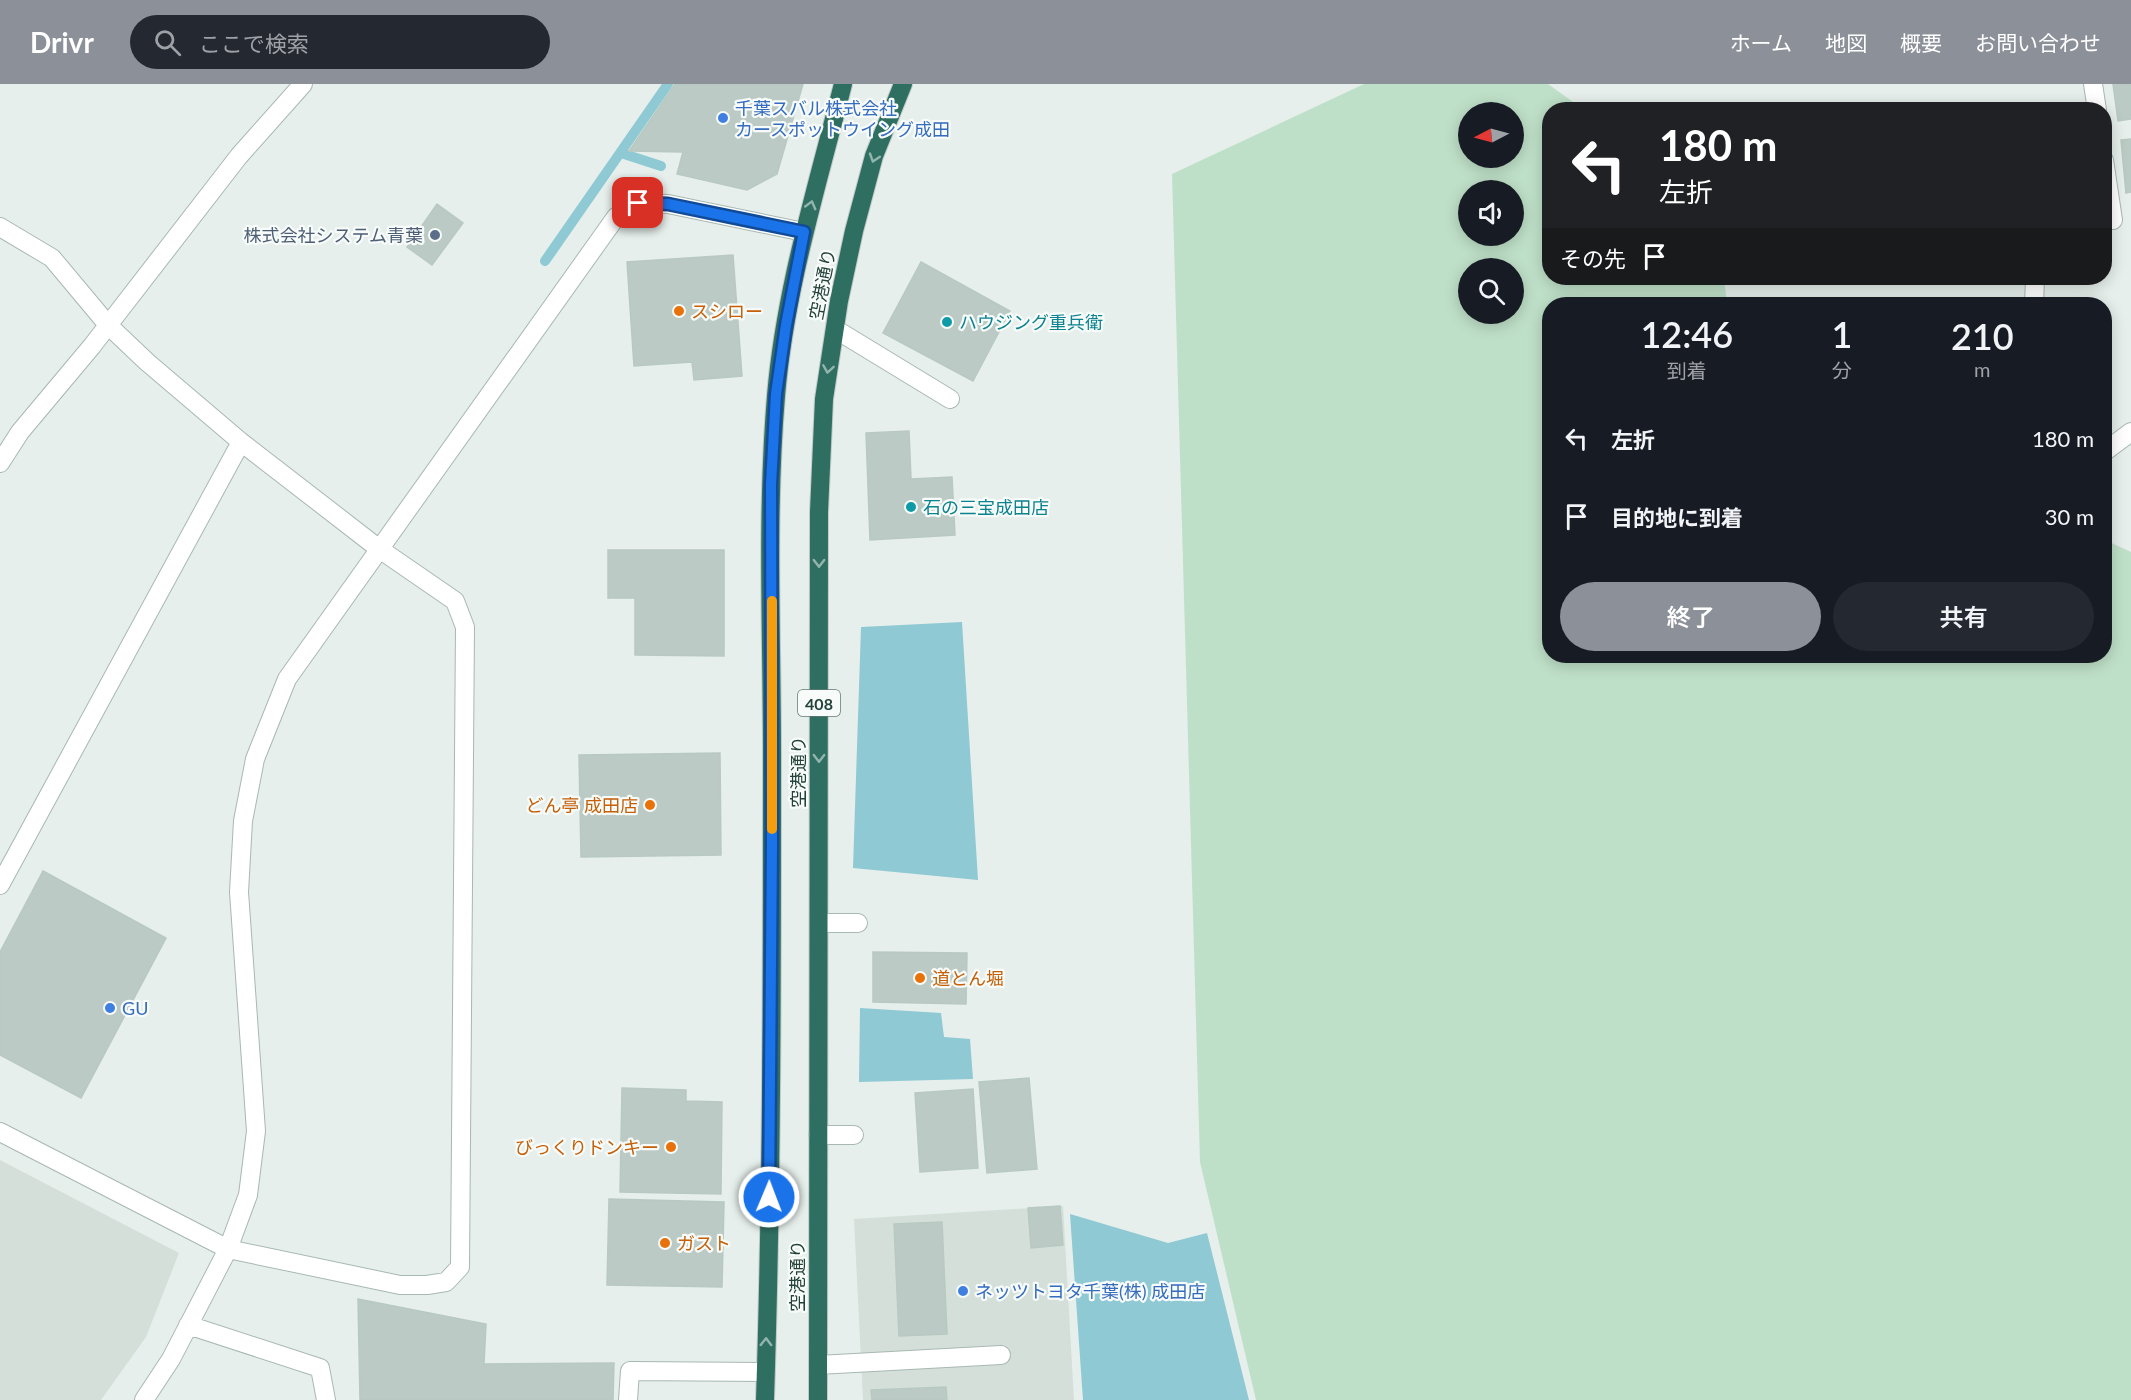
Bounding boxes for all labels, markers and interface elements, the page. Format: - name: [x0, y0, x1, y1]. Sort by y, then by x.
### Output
- search box: [130, 15, 550, 69]
- text: Drivr: [30, 25, 94, 59]
- icon: search: [151, 26, 184, 59]
- text: ここで検索: [199, 30, 309, 57]
- text: ホーム: [1730, 30, 1792, 55]
- text: 地図: [1825, 30, 1867, 55]
- text: 概要: [1900, 30, 1942, 55]
- text: お問い合わせ: [1975, 30, 2101, 55]
- place label: 千葉スバル株式会社 カースポットウイング成田: [735, 97, 950, 140]
- north arrow: [1458, 102, 1524, 168]
- map controls: [1458, 102, 1524, 324]
- marker: 千葉スバル株式会社 カースポットウイング成田: [716, 111, 730, 125]
- text: 180 m: [1659, 120, 1777, 170]
- icon: left: [1560, 126, 1638, 204]
- one-way arrow: [869, 152, 882, 163]
- text: 左折: [1659, 175, 1713, 208]
- pin: [612, 177, 663, 228]
- button: sound: [1458, 180, 1524, 246]
- icon: arrive: [621, 186, 654, 219]
- one-way arrow: [804, 200, 816, 211]
- place label: 株式会社システム青葉: [244, 224, 423, 246]
- marker: 株式会社システム青葉: [428, 228, 442, 242]
- icon: arrive: [1638, 240, 1671, 273]
- text: その先: [1560, 245, 1626, 272]
- street label: 空港通り: [804, 247, 840, 321]
- button: search: [1458, 258, 1524, 324]
- place label: スシロー: [691, 300, 763, 322]
- marker: スシロー: [672, 304, 686, 318]
- place label: ハウジング重兵衛: [959, 311, 1103, 333]
- text: 12:46: [1640, 312, 1733, 356]
- text: 1: [1832, 312, 1852, 356]
- text: 210: [1951, 314, 2014, 358]
- marker: ハウジング重兵衛: [940, 315, 954, 329]
- text: m: [1974, 357, 1990, 381]
- text: 到着: [1667, 358, 1707, 382]
- text: 分: [1832, 358, 1852, 382]
- one-way arrow: [823, 364, 835, 374]
- icon: left: [1560, 422, 1593, 455]
- text: 180 m: [2032, 425, 2094, 452]
- text: 左折: [1611, 426, 1655, 453]
- place label: 石の三宝成田店: [923, 496, 1049, 518]
- marker: 石の三宝成田店: [904, 500, 918, 514]
- icon: arrive: [1560, 500, 1593, 533]
- text: 30 m: [2045, 503, 2094, 530]
- text: 目的地に到着: [1611, 504, 1743, 531]
- one-way arrow: [813, 559, 825, 568]
- button: 終了: [1560, 582, 1821, 651]
- button: 共有: [1833, 582, 2094, 651]
- road number: 408: [798, 690, 840, 716]
- street label: 空港通り: [787, 736, 809, 808]
- one-way arrow: [813, 754, 825, 763]
- place label: どん亭 成田店: [525, 794, 638, 816]
- marker: どん亭 成田店: [643, 798, 657, 812]
- place label: 道とん堀: [932, 967, 1004, 989]
- marker: 道とん堀: [913, 971, 927, 985]
- place label: GU: [122, 997, 148, 1019]
- marker: GU: [103, 1001, 117, 1015]
- place label: びっくりドンキー: [515, 1136, 659, 1158]
- marker: びっくりドンキー: [664, 1140, 678, 1154]
- position arrow: [737, 1165, 801, 1229]
- place label: ガスト: [677, 1232, 731, 1254]
- marker: ガスト: [658, 1236, 672, 1250]
- street label: 空港通り: [786, 1240, 808, 1312]
- place label: ネッツトヨタ千葉(株) 成田店: [975, 1280, 1205, 1302]
- marker: ネッツトヨタ千葉(株) 成田店: [956, 1284, 970, 1298]
- one-way arrow: [760, 1337, 772, 1346]

